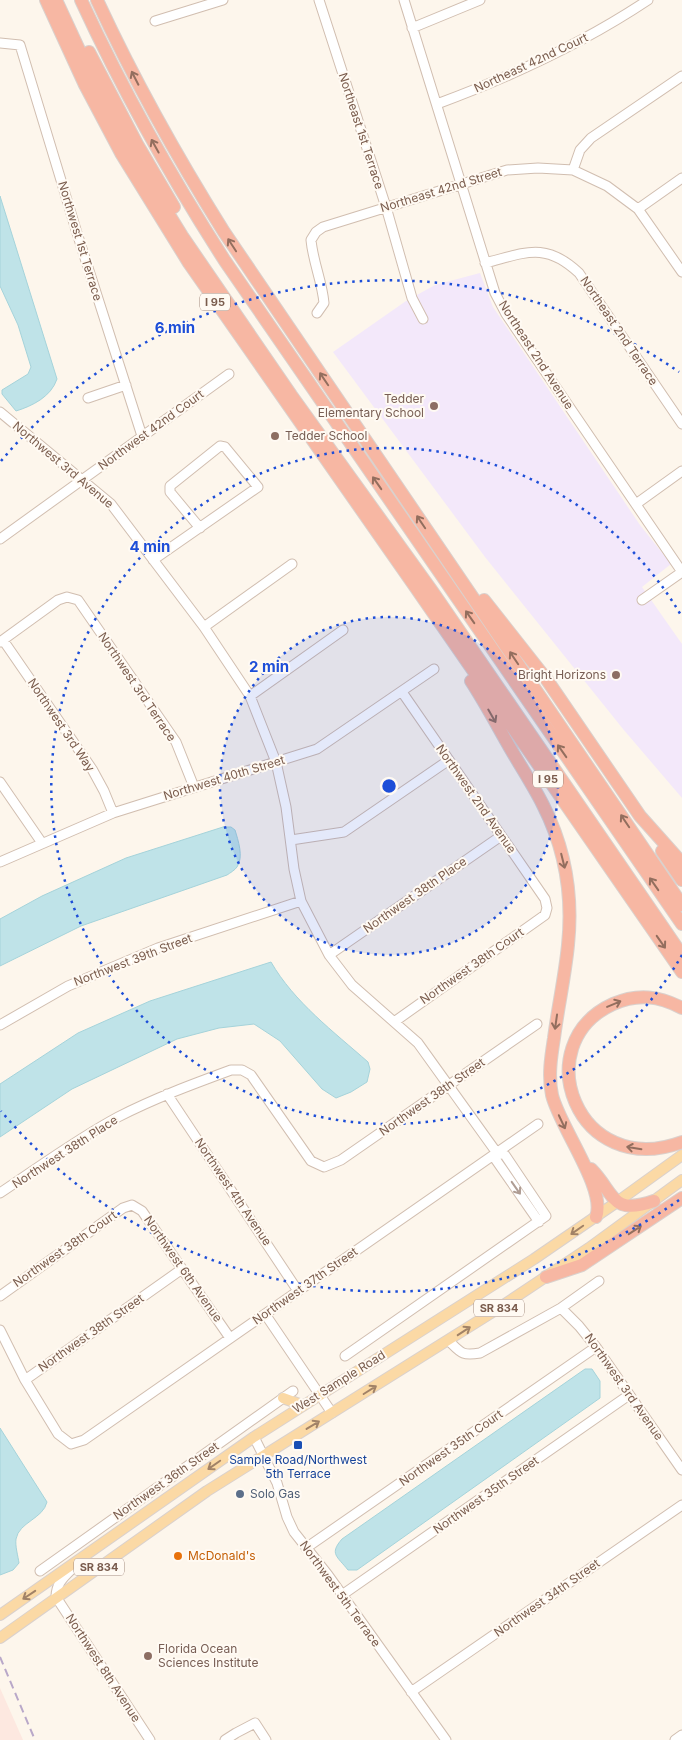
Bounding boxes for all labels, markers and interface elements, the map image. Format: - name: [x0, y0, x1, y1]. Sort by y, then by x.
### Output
- street label: Northeast 42nd Court: [471, 30, 590, 96]
- one-way arrow: [130, 71, 139, 86]
- street label: Northeast 1st Terrace: [336, 71, 387, 191]
- one-way arrow: [149, 139, 159, 153]
- street label: Northeast 42nd Street: [378, 164, 503, 215]
- street label: Northwest 1st Terrace: [55, 179, 106, 303]
- one-way arrow: [227, 238, 237, 252]
- street label: Northeast 2nd Terrace: [577, 273, 661, 388]
- road number: I 95: [200, 294, 230, 310]
- street label: Northeast 2nd Avenue: [496, 297, 577, 412]
- text: 6 min: [155, 318, 195, 337]
- one-way arrow: [319, 372, 329, 386]
- street label: Northwest 42nd Court: [95, 386, 206, 473]
- place label: Tedder Elementary School: [318, 391, 424, 420]
- marker: Tedder Elementary School: [428, 400, 440, 412]
- street label: Northwest 3rd Avenue: [10, 418, 117, 511]
- place label: Tedder School: [285, 428, 367, 443]
- marker: Tedder School: [269, 430, 281, 442]
- one-way arrow: [372, 476, 382, 490]
- one-way arrow: [416, 516, 426, 530]
- text: 4 min: [130, 537, 170, 556]
- one-way arrow: [465, 610, 475, 624]
- street label: Northwest 3rd Terrace: [95, 629, 179, 744]
- one-way arrow: [509, 651, 519, 665]
- text: 2 min: [249, 657, 289, 676]
- place label: Bright Horizons: [518, 667, 606, 682]
- marker: Bright Horizons: [610, 669, 622, 681]
- street label: Northwest 3rd Way: [25, 675, 98, 774]
- one-way arrow: [487, 709, 497, 724]
- street label: Northwest 2nd Avenue: [433, 741, 520, 856]
- one-way arrow: [557, 744, 567, 758]
- street label: Northwest 40th Street: [161, 752, 286, 803]
- road number: I 95: [533, 771, 563, 788]
- centre of rings: [380, 777, 398, 795]
- one-way arrow: [620, 814, 630, 828]
- street label: Northwest 38th Place: [360, 853, 469, 936]
- one-way arrow: [559, 853, 568, 869]
- one-way arrow: [649, 878, 659, 892]
- street label: Northwest 38th Court: [417, 924, 526, 1007]
- street label: Northwest 39th Street: [72, 930, 194, 989]
- one-way arrow: [656, 934, 666, 948]
- one-way arrow: [606, 998, 621, 1008]
- one-way arrow: [551, 1014, 561, 1030]
- street label: Northwest 38th Street: [376, 1054, 487, 1139]
- street label: Northwest 38th Place: [9, 1112, 120, 1191]
- one-way arrow: [558, 1114, 568, 1129]
- street label: Northwest 4th Avenue: [192, 1135, 275, 1248]
- one-way arrow: [627, 1143, 643, 1153]
- one-way arrow: [511, 1181, 521, 1195]
- street label: Northwest 38th Court: [10, 1207, 119, 1290]
- street label: Northwest 6th Avenue: [141, 1213, 226, 1325]
- one-way arrow: [570, 1225, 584, 1235]
- one-way arrow: [627, 1225, 641, 1235]
- street label: Northwest 37th Street: [249, 1244, 360, 1327]
- street label: Northwest 38th Street: [35, 1290, 146, 1375]
- road number: SR 834: [474, 1300, 524, 1316]
- one-way arrow: [457, 1326, 471, 1336]
- street label: Northwest 3rd Avenue: [582, 1330, 667, 1443]
- street label: West Sample Road: [290, 1347, 388, 1416]
- one-way arrow: [363, 1384, 377, 1394]
- street label: Northwest 35th Court: [396, 1406, 505, 1489]
- one-way arrow: [306, 1420, 320, 1430]
- street label: Northwest 36th Street: [110, 1438, 221, 1523]
- marker: Sample Road/Northwest 5th Terrace: [292, 1439, 304, 1451]
- place label: Sample Road/Northwest 5th Terrace: [229, 1452, 367, 1481]
- street label: Northwest 35th Street: [430, 1453, 541, 1537]
- one-way arrow: [207, 1460, 221, 1470]
- place label: Solo Gas: [250, 1486, 300, 1501]
- marker: Solo Gas: [234, 1488, 246, 1500]
- street label: Northwest 5th Terrace: [297, 1538, 384, 1650]
- place label: McDonald's: [188, 1548, 256, 1563]
- marker: McDonald's: [172, 1550, 184, 1562]
- street label: Northwest 34th Street: [491, 1555, 603, 1640]
- road number: SR 834: [74, 1558, 124, 1575]
- one-way arrow: [23, 1590, 37, 1600]
- street label: Northwest 8th Avenue: [63, 1611, 144, 1725]
- place label: Florida Ocean Sciences Institute: [158, 1641, 258, 1670]
- marker: Florida Ocean Sciences Institute: [142, 1650, 154, 1662]

